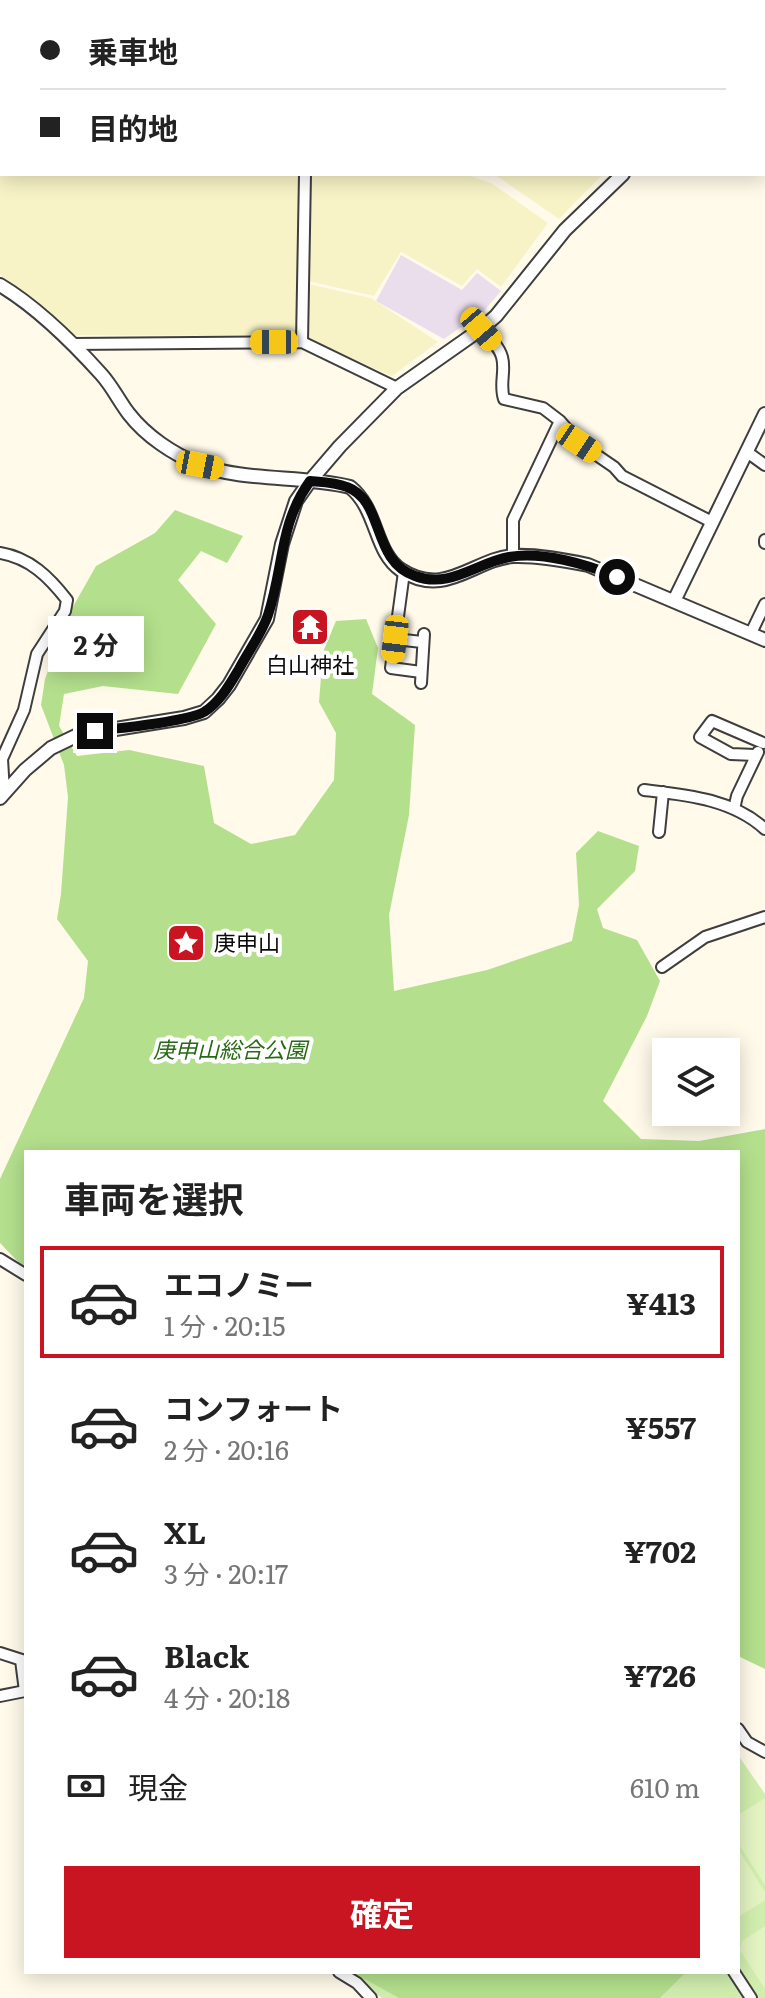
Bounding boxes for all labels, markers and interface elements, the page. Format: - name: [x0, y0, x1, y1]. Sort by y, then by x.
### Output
- text: 乗車地: [88, 28, 178, 72]
- text: 目的地: [88, 105, 178, 149]
- car: [456, 303, 506, 355]
- car: [250, 330, 298, 354]
- car: [552, 420, 606, 466]
- car: [174, 449, 226, 481]
- route start: [599, 559, 635, 595]
- temple icon: 白山神社: [289, 606, 331, 648]
- car: [380, 614, 410, 664]
- callout: 2 分: [47, 615, 143, 671]
- text: 2 分: [73, 624, 119, 663]
- place label: 白山神社: [266, 647, 354, 680]
- route end: [77, 713, 113, 749]
- place icon: 庚申山: [165, 922, 207, 964]
- place label: 庚申山: [214, 925, 280, 958]
- park label: 庚申山総合公園: [153, 1032, 310, 1065]
- map controls: [652, 1038, 740, 1126]
- button: layers: [652, 1038, 740, 1126]
- text: 車両を選択: [64, 1171, 244, 1224]
- text: エコノミー: [164, 1261, 314, 1305]
- icon: car: [68, 1266, 140, 1338]
- text: ¥413: [626, 1280, 696, 1324]
- text: 1 分 · 20:15: [164, 1305, 286, 1344]
- text: コンフォート: [164, 1385, 343, 1429]
- icon: car: [68, 1390, 140, 1462]
- text: ¥557: [625, 1404, 696, 1448]
- text: 2 分 · 20:16: [164, 1429, 289, 1468]
- text: XL: [164, 1509, 206, 1553]
- icon: car: [68, 1514, 140, 1586]
- text: ¥702: [623, 1528, 696, 1572]
- text: 3 分 · 20:17: [164, 1553, 288, 1592]
- text: Black: [164, 1633, 249, 1677]
- icon: car: [68, 1638, 140, 1710]
- text: ¥726: [623, 1652, 696, 1696]
- text: 4 分 · 20:18: [164, 1677, 290, 1716]
- icon: cash: [64, 1764, 108, 1808]
- text: 現金: [128, 1764, 188, 1808]
- text: 610 m: [630, 1767, 700, 1806]
- button: 確定: [64, 1866, 700, 1958]

